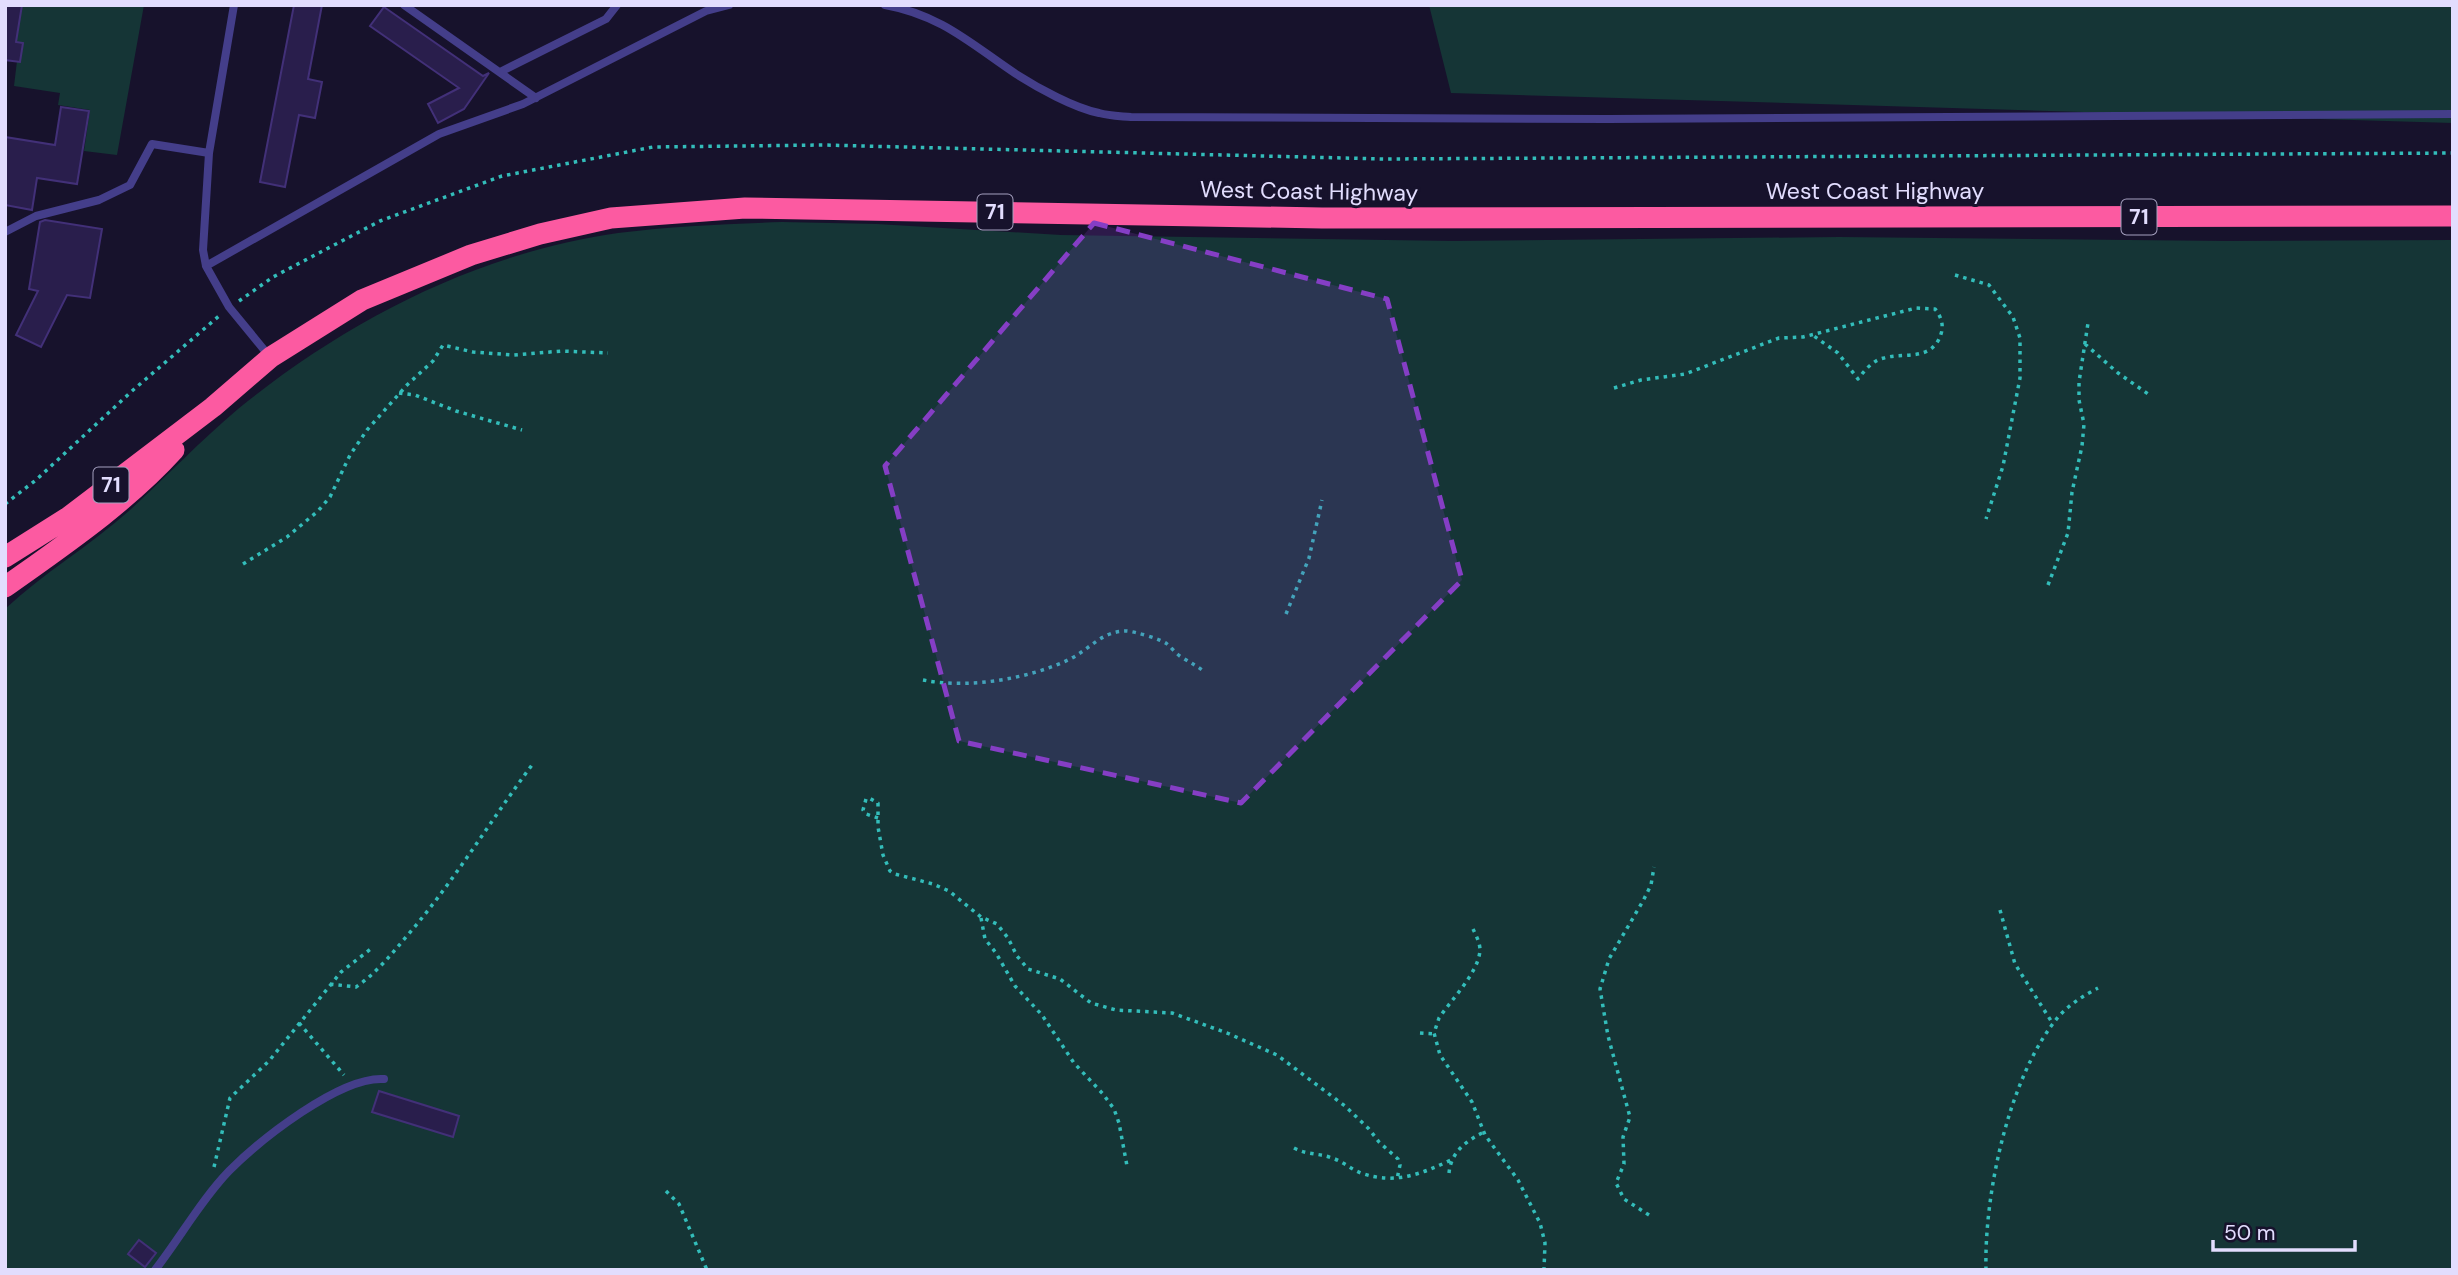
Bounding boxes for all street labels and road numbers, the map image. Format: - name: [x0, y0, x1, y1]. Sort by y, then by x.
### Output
- street label: West Coast Highway: [1200, 174, 1419, 208]
- street label: West Coast Highway: [1766, 176, 1984, 206]
- road number: 71: [978, 194, 1012, 230]
- road number: 71: [2122, 200, 2156, 234]
- road number: 71: [94, 468, 128, 503]

